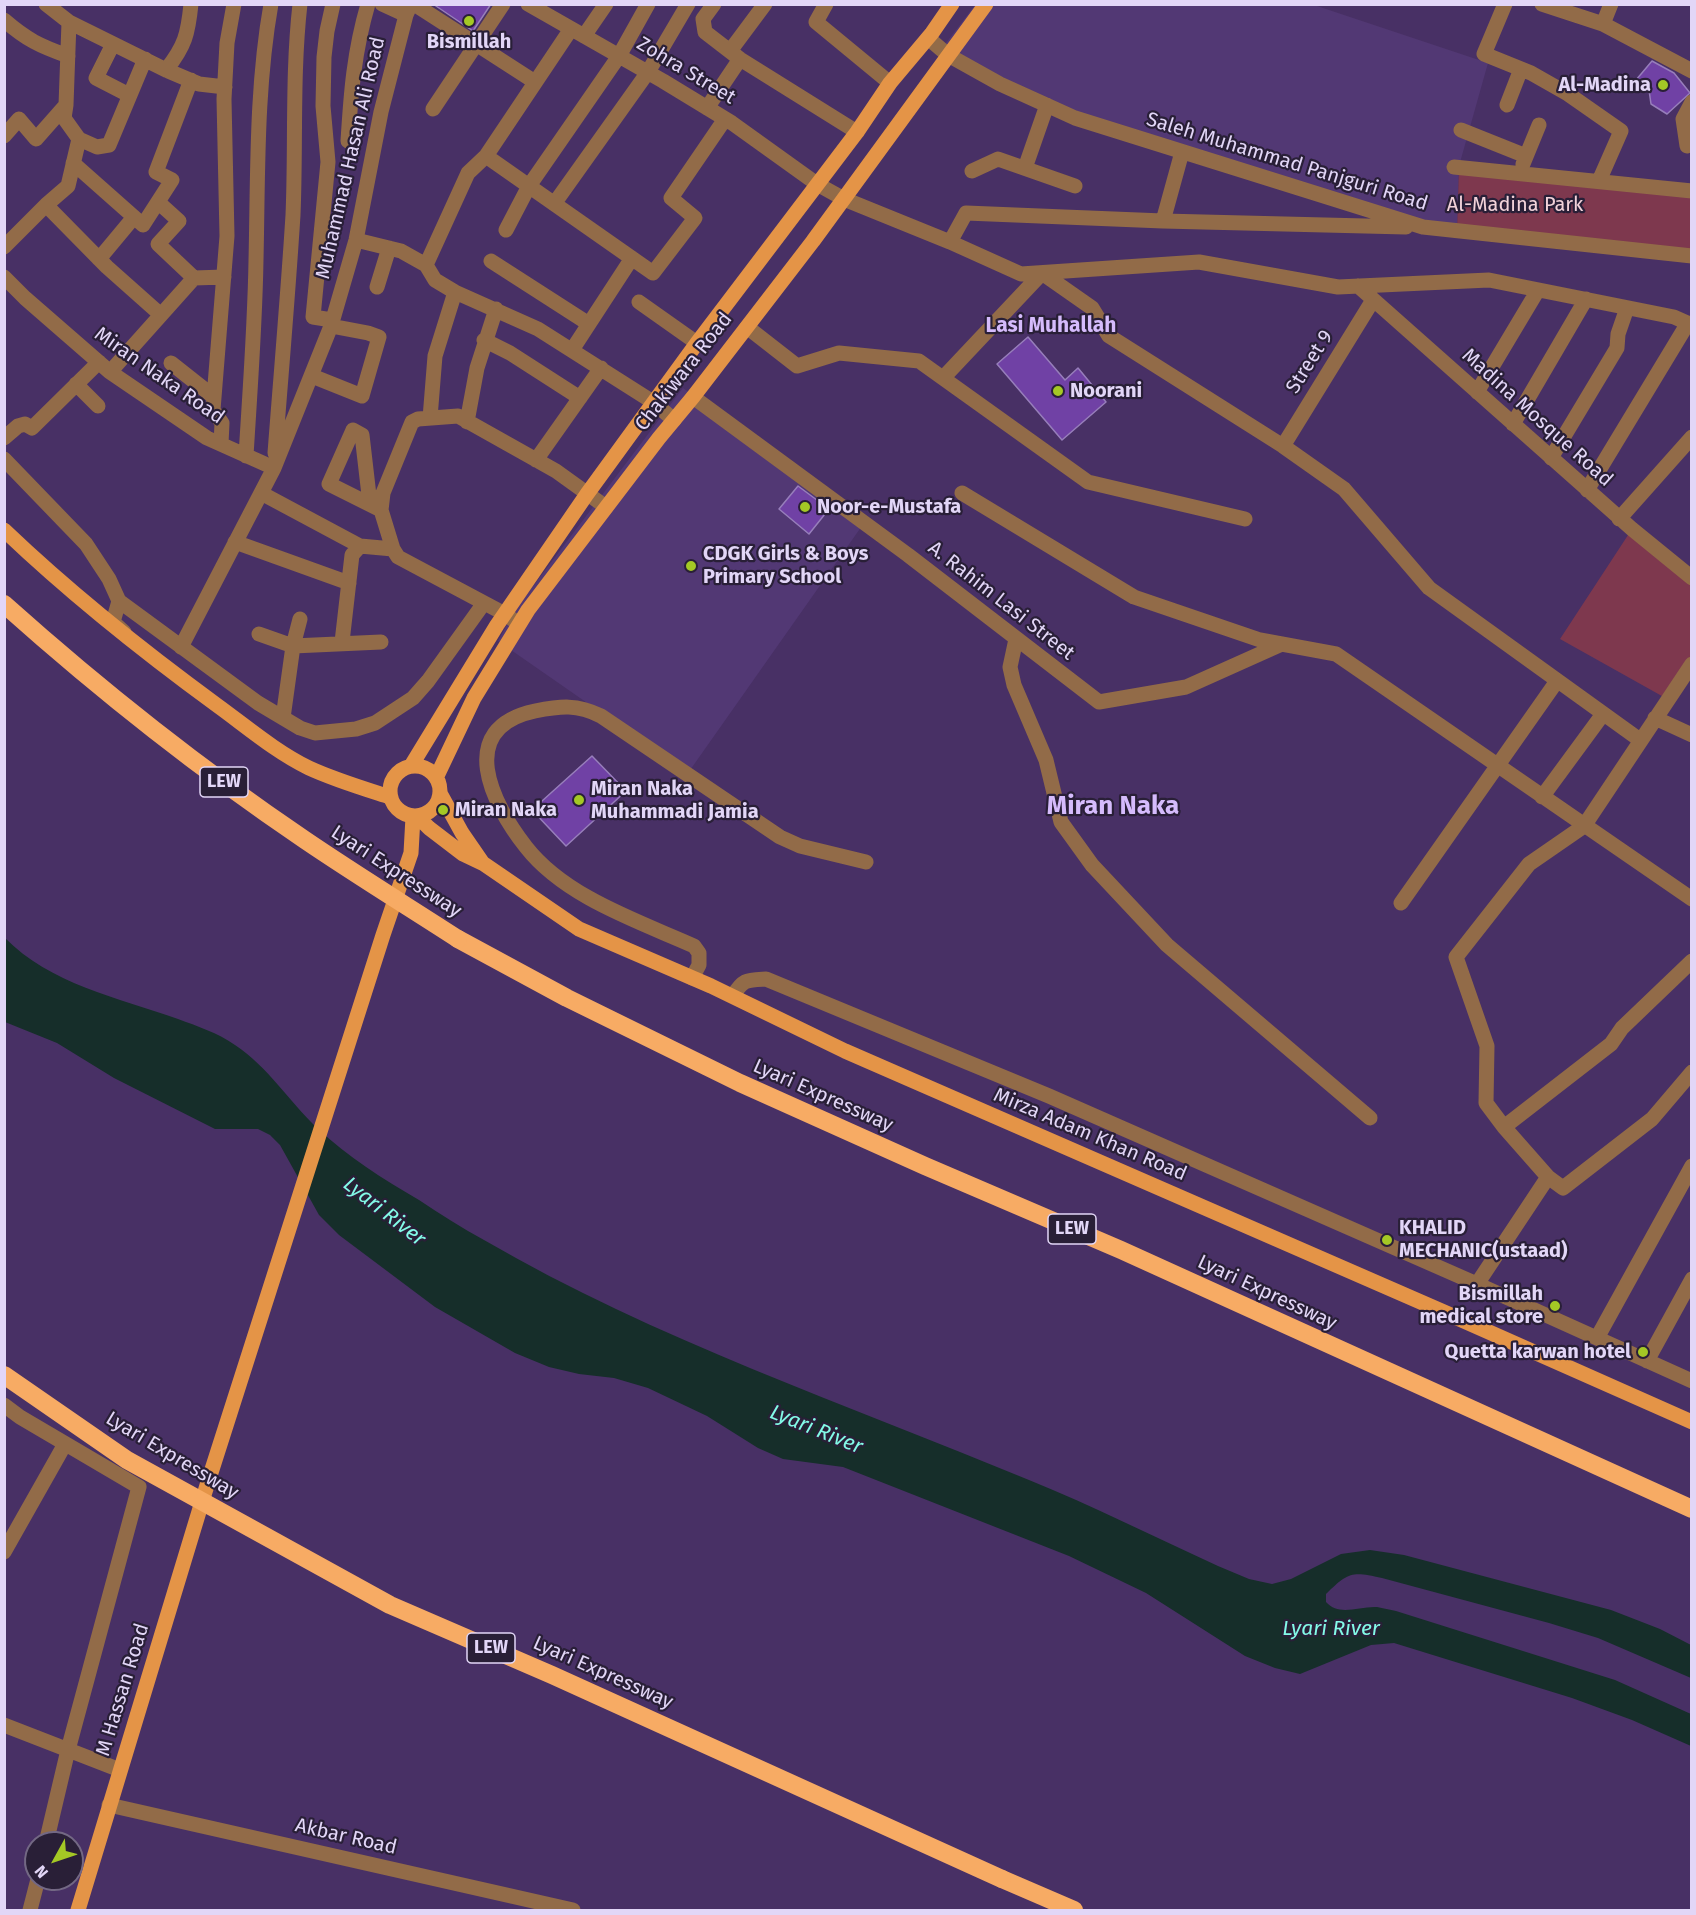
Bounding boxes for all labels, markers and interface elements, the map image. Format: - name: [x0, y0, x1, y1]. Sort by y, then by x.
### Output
- marker: Bismillah: [462, 14, 476, 28]
- place label: Bismillah: [427, 30, 511, 54]
- street label: Zohra Street: [632, 32, 740, 110]
- street label: Muhammad Hasan Ali Road: [311, 35, 391, 281]
- place label: Al-Madina: [1559, 73, 1651, 97]
- marker: Al-Madina: [1656, 78, 1670, 92]
- street label: Saleh Muhammad Panjguri Road: [1143, 108, 1431, 216]
- park label: Al-Madina Park: [1447, 193, 1583, 217]
- street label: Chakiwara Road: [630, 308, 738, 436]
- district label: Lasi Muhallah: [986, 313, 1116, 339]
- street label: Miran Naka Road: [89, 322, 229, 430]
- street label: Street 9: [1281, 326, 1339, 398]
- street label: Madina Mosque Road: [1457, 344, 1617, 492]
- place label: Noorani: [1070, 379, 1142, 403]
- marker: Noorani: [1051, 384, 1065, 398]
- place label: Noor-e-Mustafa: [817, 495, 961, 519]
- marker: Noor-e-Mustafa: [798, 500, 812, 514]
- street label: A. Rahim Lasi Street: [923, 536, 1079, 666]
- place label: CDGK Girls & Boys Primary School: [703, 542, 868, 589]
- marker: CDGK Girls & Boys Primary School: [684, 559, 698, 573]
- road number: LEW: [200, 767, 248, 797]
- place label: Miran Naka Muhammadi Jamia: [591, 777, 759, 824]
- district label: Miran Naka: [1047, 791, 1179, 823]
- marker: Miran Naka Muhammadi Jamia: [572, 793, 586, 807]
- place label: Miran Naka: [455, 798, 557, 822]
- marker: Miran Naka: [436, 803, 450, 817]
- street label: Lyari Expressway: [326, 821, 466, 923]
- street label: Lyari Expressway: [749, 1054, 897, 1138]
- street label: Mirza Adam Khan Road: [990, 1083, 1190, 1187]
- water label: Lyari River: [338, 1172, 430, 1252]
- road number: LEW: [1048, 1214, 1096, 1244]
- place label: KHALID MECHANIC(ustaad): [1399, 1216, 1568, 1263]
- marker: KHALID MECHANIC(ustaad): [1380, 1233, 1394, 1247]
- street label: Lyari Expressway: [1194, 1250, 1340, 1336]
- place label: Bismillah medical store: [1419, 1282, 1543, 1329]
- marker: Bismillah medical store: [1548, 1299, 1562, 1313]
- place label: Quetta karwan hotel: [1445, 1340, 1631, 1364]
- marker: Quetta karwan hotel: [1636, 1345, 1650, 1359]
- water label: Lyari River: [766, 1400, 866, 1460]
- street label: Lyari Expressway: [101, 1407, 243, 1505]
- water label: Lyari River: [1282, 1616, 1380, 1642]
- street label: M Hassan Road: [91, 1621, 155, 1759]
- street label: Lyari Expressway: [529, 1631, 677, 1715]
- road number: LEW: [467, 1633, 515, 1663]
- street label: Akbar Road: [293, 1814, 399, 1860]
- north arrow: [24, 1831, 84, 1891]
- text: N: [31, 1861, 52, 1882]

